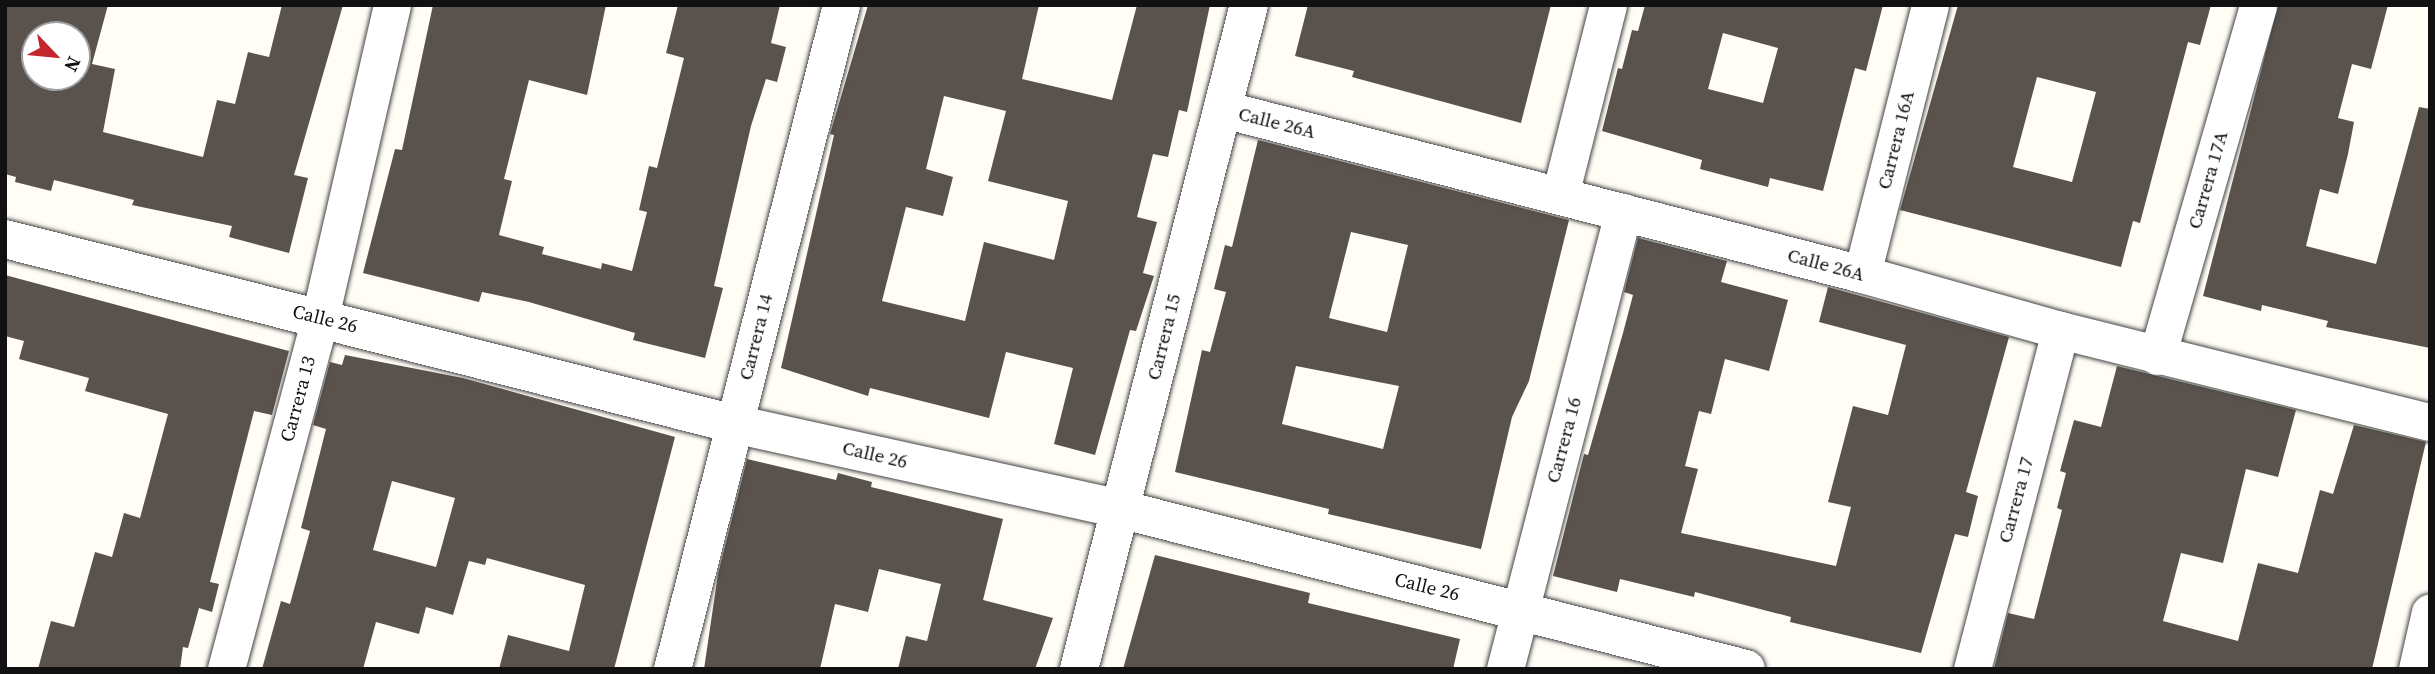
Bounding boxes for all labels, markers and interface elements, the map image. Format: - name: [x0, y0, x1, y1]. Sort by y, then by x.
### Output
- north arrow: [21, 21, 91, 91]
- text: N: [58, 52, 88, 76]
- street label: Carrera 16A: [1873, 88, 1919, 192]
- street label: Calle 26A: [1236, 102, 1318, 144]
- street label: Carrera 17A: [2183, 128, 2233, 232]
- street label: Calle 26A: [1785, 244, 1867, 286]
- street label: Carrera 14: [734, 292, 778, 382]
- street label: Carrera 15: [1142, 292, 1186, 382]
- street label: Calle 26: [290, 300, 360, 338]
- street label: Carrera 13: [276, 354, 320, 444]
- street label: Carrera 16: [1542, 395, 1586, 485]
- street label: Calle 26: [840, 436, 910, 474]
- street label: Carrera 17: [1994, 455, 2038, 545]
- street label: Calle 26: [1392, 568, 1462, 606]

